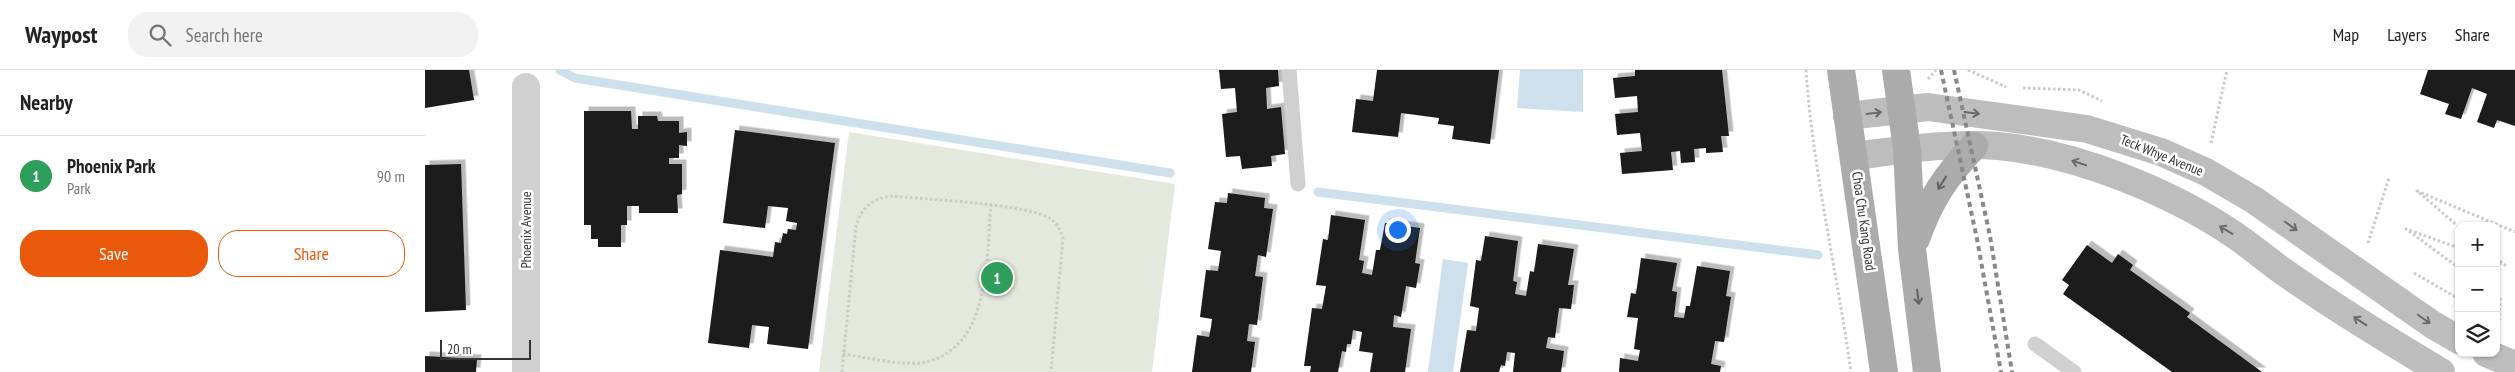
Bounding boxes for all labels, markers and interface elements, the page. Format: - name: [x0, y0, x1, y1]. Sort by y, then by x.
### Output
- search box: [128, 12, 478, 57]
- text: Waypost: [25, 19, 98, 50]
- icon: search: [146, 21, 174, 49]
- text: Search here: [186, 23, 263, 47]
- text: Map: [2333, 23, 2359, 46]
- text: Layers: [2387, 23, 2427, 46]
- text: Share: [2455, 23, 2490, 46]
- text: Nearby: [20, 89, 73, 116]
- one-way arrow: [1866, 107, 1882, 117]
- one-way arrow: [1964, 108, 1980, 118]
- street label: Teck Whye Avenue: [2118, 130, 2206, 180]
- text: Phoenix Park: [67, 154, 156, 178]
- one-way arrow: [2071, 158, 2087, 168]
- text: 1: [32, 166, 40, 186]
- text: 90 m: [377, 166, 405, 186]
- street label: Choa Chu Kang Road: [1848, 170, 1880, 272]
- one-way arrow: [1937, 175, 1947, 189]
- text: Park: [67, 178, 91, 198]
- street label: Phoenix Avenue: [517, 191, 535, 268]
- your location: [1385, 217, 1411, 243]
- one-way arrow: [2284, 221, 2298, 231]
- map controls: [2455, 222, 2500, 357]
- button: +: [2455, 222, 2500, 267]
- one-way arrow: [2220, 224, 2234, 234]
- button: Save: [20, 230, 208, 277]
- button: Share: [218, 230, 405, 277]
- pin: 1: [981, 259, 1013, 297]
- button: −: [2455, 267, 2500, 312]
- one-way arrow: [1913, 289, 1923, 305]
- button: layers: [2455, 312, 2500, 357]
- one-way arrow: [2417, 314, 2431, 324]
- one-way arrow: [2354, 316, 2368, 326]
- scale bar: [440, 337, 531, 360]
- text: 20 m: [447, 340, 472, 358]

